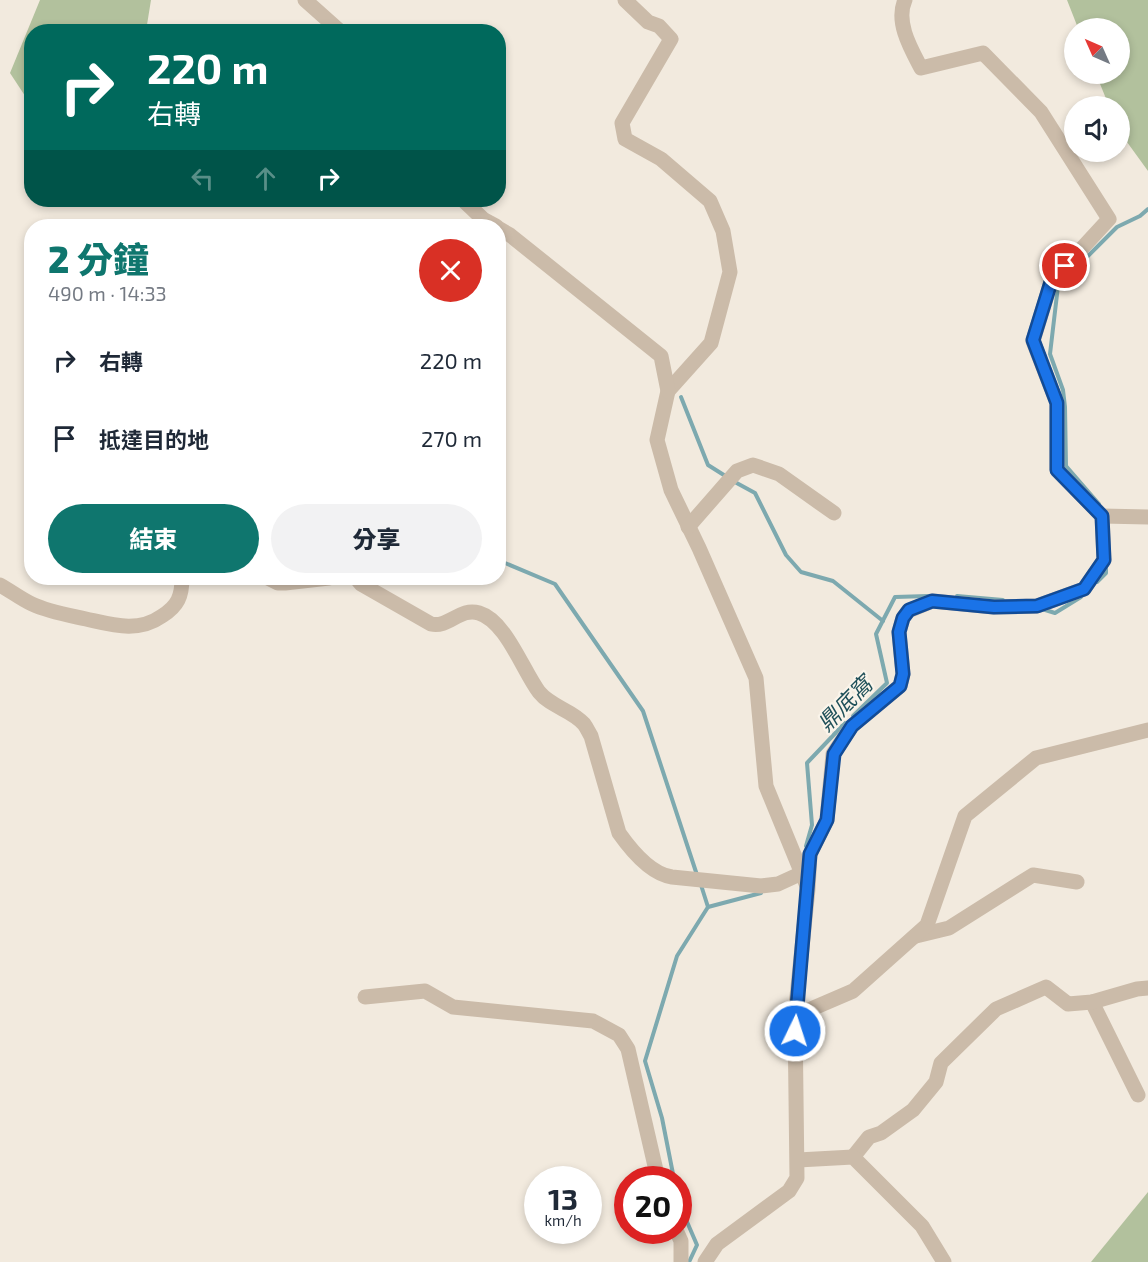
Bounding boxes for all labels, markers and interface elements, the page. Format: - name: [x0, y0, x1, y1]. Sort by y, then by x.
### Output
- north arrow: [1064, 18, 1130, 84]
- map controls: [1064, 18, 1130, 162]
- text: 220 m: [147, 42, 268, 92]
- icon: right: [48, 48, 126, 126]
- button: sound: [1064, 96, 1130, 162]
- text: 右轉: [147, 97, 201, 129]
- icon: left: [186, 162, 219, 195]
- icon: ahead: [249, 162, 282, 195]
- icon: right: [312, 162, 345, 195]
- text: 2 分鐘: [48, 237, 149, 280]
- button: close: [419, 239, 482, 302]
- pin: [1039, 240, 1090, 291]
- icon: arrive: [1048, 249, 1081, 282]
- text: 490 m · 14:33: [48, 281, 167, 305]
- icon: right: [48, 344, 81, 377]
- text: 220 m: [420, 347, 482, 373]
- text: 右轉: [99, 348, 143, 374]
- icon: arrive: [48, 422, 81, 455]
- text: 270 m: [421, 425, 482, 451]
- text: 抵達目的地: [99, 426, 209, 452]
- button: 結束: [48, 504, 259, 573]
- button: 分享: [271, 504, 482, 573]
- water label: 鼎底窩: [811, 668, 879, 736]
- position arrow: [763, 999, 827, 1063]
- speed limit sign: 20: [614, 1166, 692, 1244]
- text: 13: [548, 1180, 578, 1216]
- text: km/h: [544, 1211, 582, 1229]

